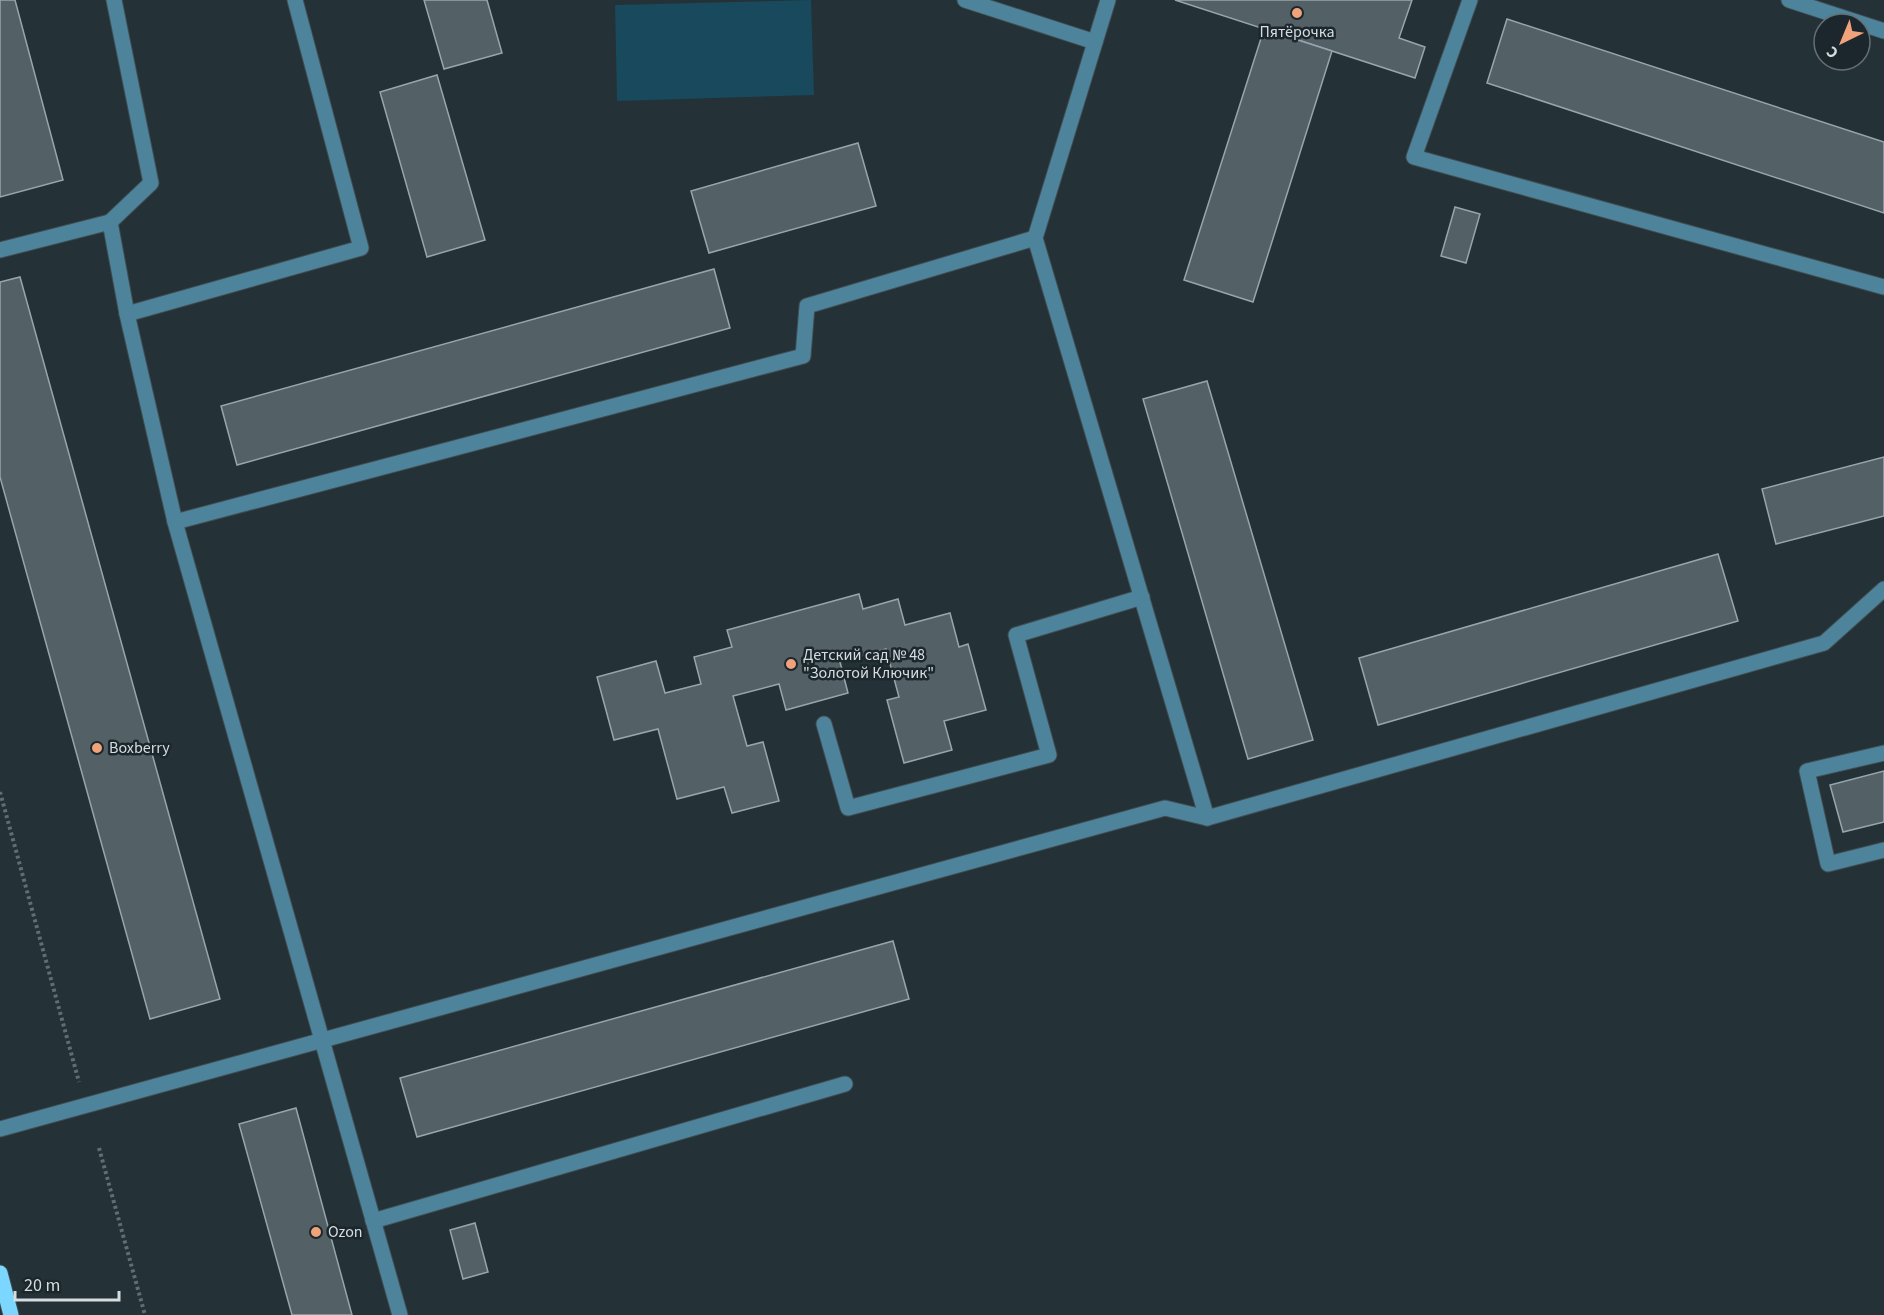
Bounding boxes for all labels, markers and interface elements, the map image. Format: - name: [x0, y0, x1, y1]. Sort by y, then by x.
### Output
- marker: Пятёрочка: [1290, 6, 1304, 20]
- north arrow: [1812, 12, 1872, 72]
- place label: Пятёрочка: [1259, 21, 1335, 43]
- text: С: [1822, 41, 1843, 63]
- place label: Детский сад № 48 "Золотой Ключик": [803, 644, 934, 684]
- marker: Детский сад № 48 "Золотой Ключик": [784, 657, 798, 671]
- place label: Boxberry: [109, 737, 170, 759]
- marker: Boxberry: [90, 741, 104, 755]
- place label: Ozon: [328, 1221, 363, 1243]
- marker: Ozon: [309, 1225, 323, 1239]
- scale bar: [15, 1264, 118, 1302]
- text: 20 m: [24, 1273, 60, 1298]

